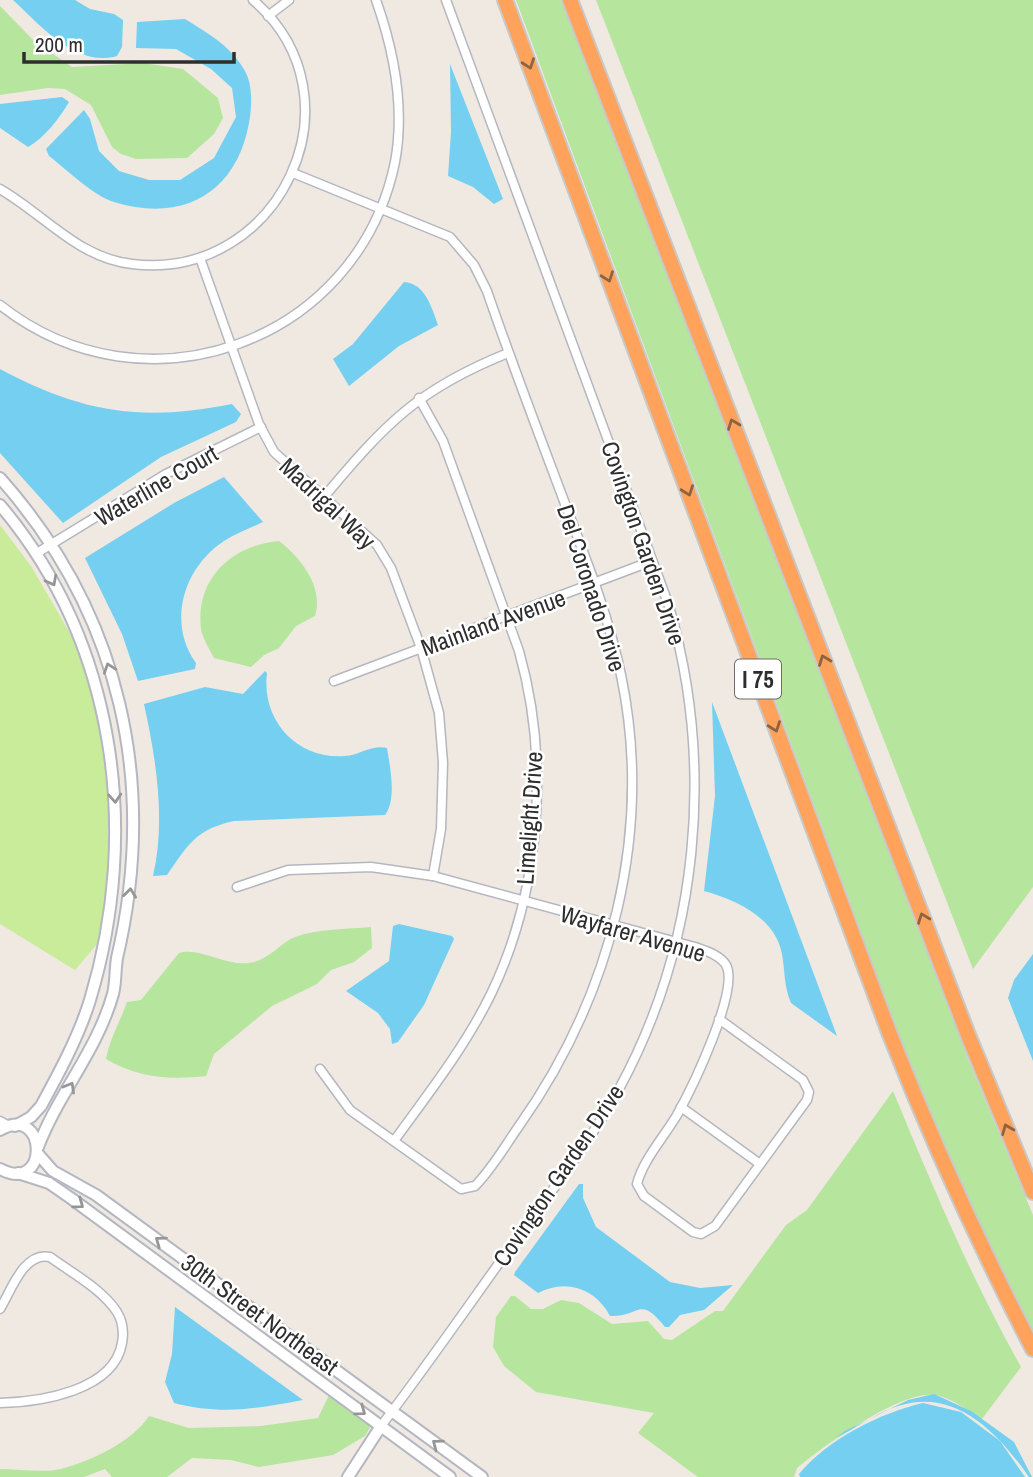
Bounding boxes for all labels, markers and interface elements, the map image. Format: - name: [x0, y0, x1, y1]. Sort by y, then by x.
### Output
- scale bar: [24, 21, 234, 65]
- text: 200 m: [35, 30, 83, 59]
- one-way arrow: [521, 58, 535, 70]
- one-way arrow: [600, 271, 614, 283]
- one-way arrow: [728, 419, 742, 431]
- street label: Waterline Court: [89, 437, 224, 533]
- street label: Covington Garden Drive: [594, 437, 694, 649]
- street label: Madrigal Way: [273, 450, 383, 556]
- one-way arrow: [679, 484, 693, 496]
- street label: Del Coronado Drive: [550, 500, 634, 676]
- one-way arrow: [44, 574, 57, 586]
- street label: Mainland Avenue: [416, 581, 570, 663]
- one-way arrow: [818, 654, 832, 666]
- road number: I 75: [735, 660, 781, 698]
- one-way arrow: [103, 663, 117, 675]
- one-way arrow: [767, 720, 781, 732]
- street label: Limelight Drive: [508, 750, 550, 886]
- one-way arrow: [107, 792, 122, 803]
- one-way arrow: [123, 887, 138, 899]
- street label: Wayfarer Avenue: [557, 897, 709, 969]
- one-way arrow: [918, 912, 932, 924]
- street label: Covington Garden Drive: [485, 1078, 631, 1272]
- one-way arrow: [62, 1081, 75, 1094]
- one-way arrow: [1001, 1124, 1015, 1136]
- one-way arrow: [71, 1196, 84, 1208]
- one-way arrow: [155, 1237, 168, 1249]
- street label: 30th Street Northeast: [175, 1246, 346, 1382]
- one-way arrow: [353, 1403, 366, 1415]
- one-way arrow: [433, 1440, 445, 1452]

